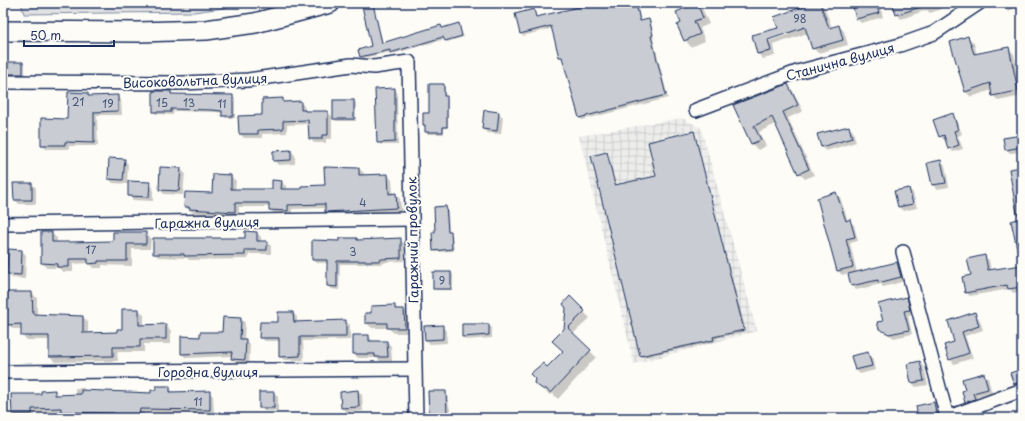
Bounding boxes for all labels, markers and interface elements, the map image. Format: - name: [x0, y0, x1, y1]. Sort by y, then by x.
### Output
- house number: 98: [793, 10, 807, 27]
- scale bar: [24, 22, 114, 48]
- text: 50 m: [30, 26, 61, 44]
- street label: Станична вулиця: [784, 37, 896, 85]
- street label: Високовольтна вулиця: [122, 68, 268, 92]
- house number: 21: [72, 93, 84, 110]
- house number: 15: [156, 94, 168, 111]
- house number: 13: [183, 94, 195, 111]
- house number: 19: [102, 95, 114, 112]
- house number: 11: [217, 95, 227, 112]
- street label: Гаражний провулок: [401, 176, 423, 304]
- house number: 4: [359, 194, 367, 211]
- street label: Гаражна вулиця: [154, 212, 260, 232]
- house number: 17: [86, 241, 97, 258]
- house number: 3: [349, 243, 357, 260]
- house number: 9: [439, 272, 445, 289]
- street label: Городна вулиця: [158, 362, 258, 381]
- house number: 11: [193, 393, 203, 410]

